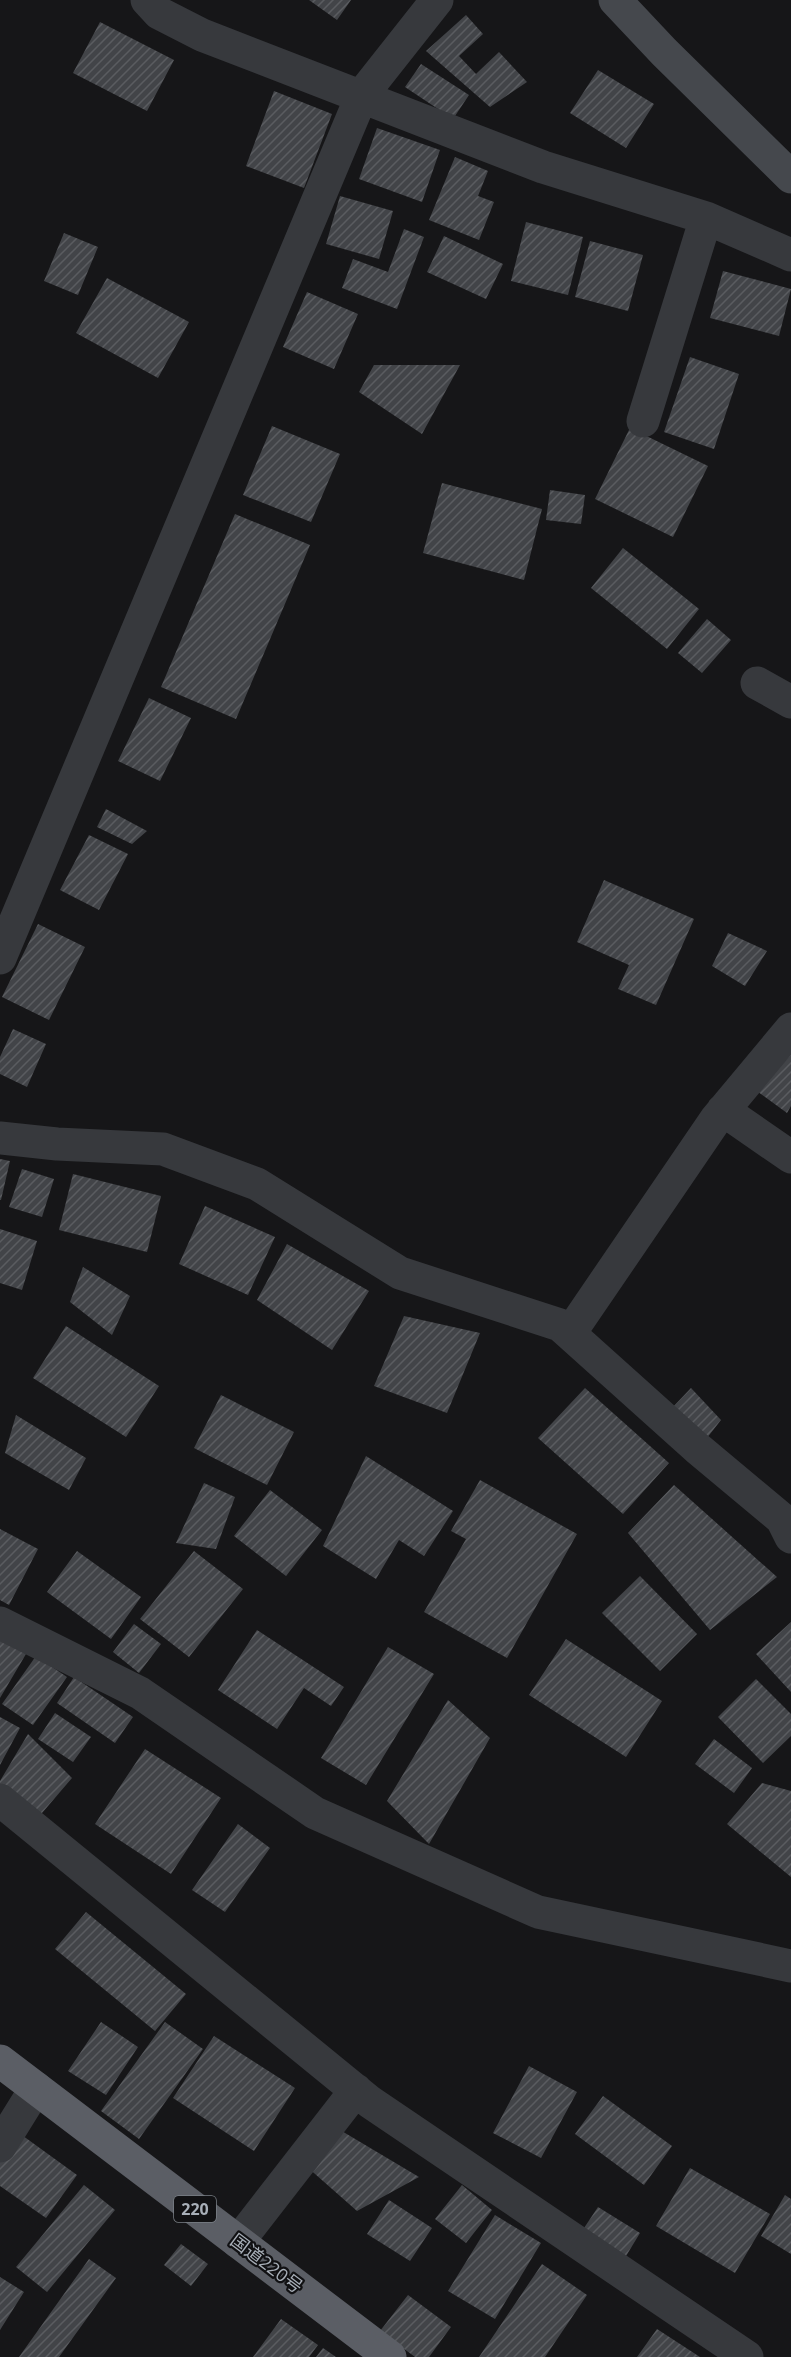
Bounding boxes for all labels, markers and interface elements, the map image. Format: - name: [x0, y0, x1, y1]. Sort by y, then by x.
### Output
- road number: 220: [174, 2196, 216, 2222]
- street label: 国道220号: [226, 2228, 308, 2298]

